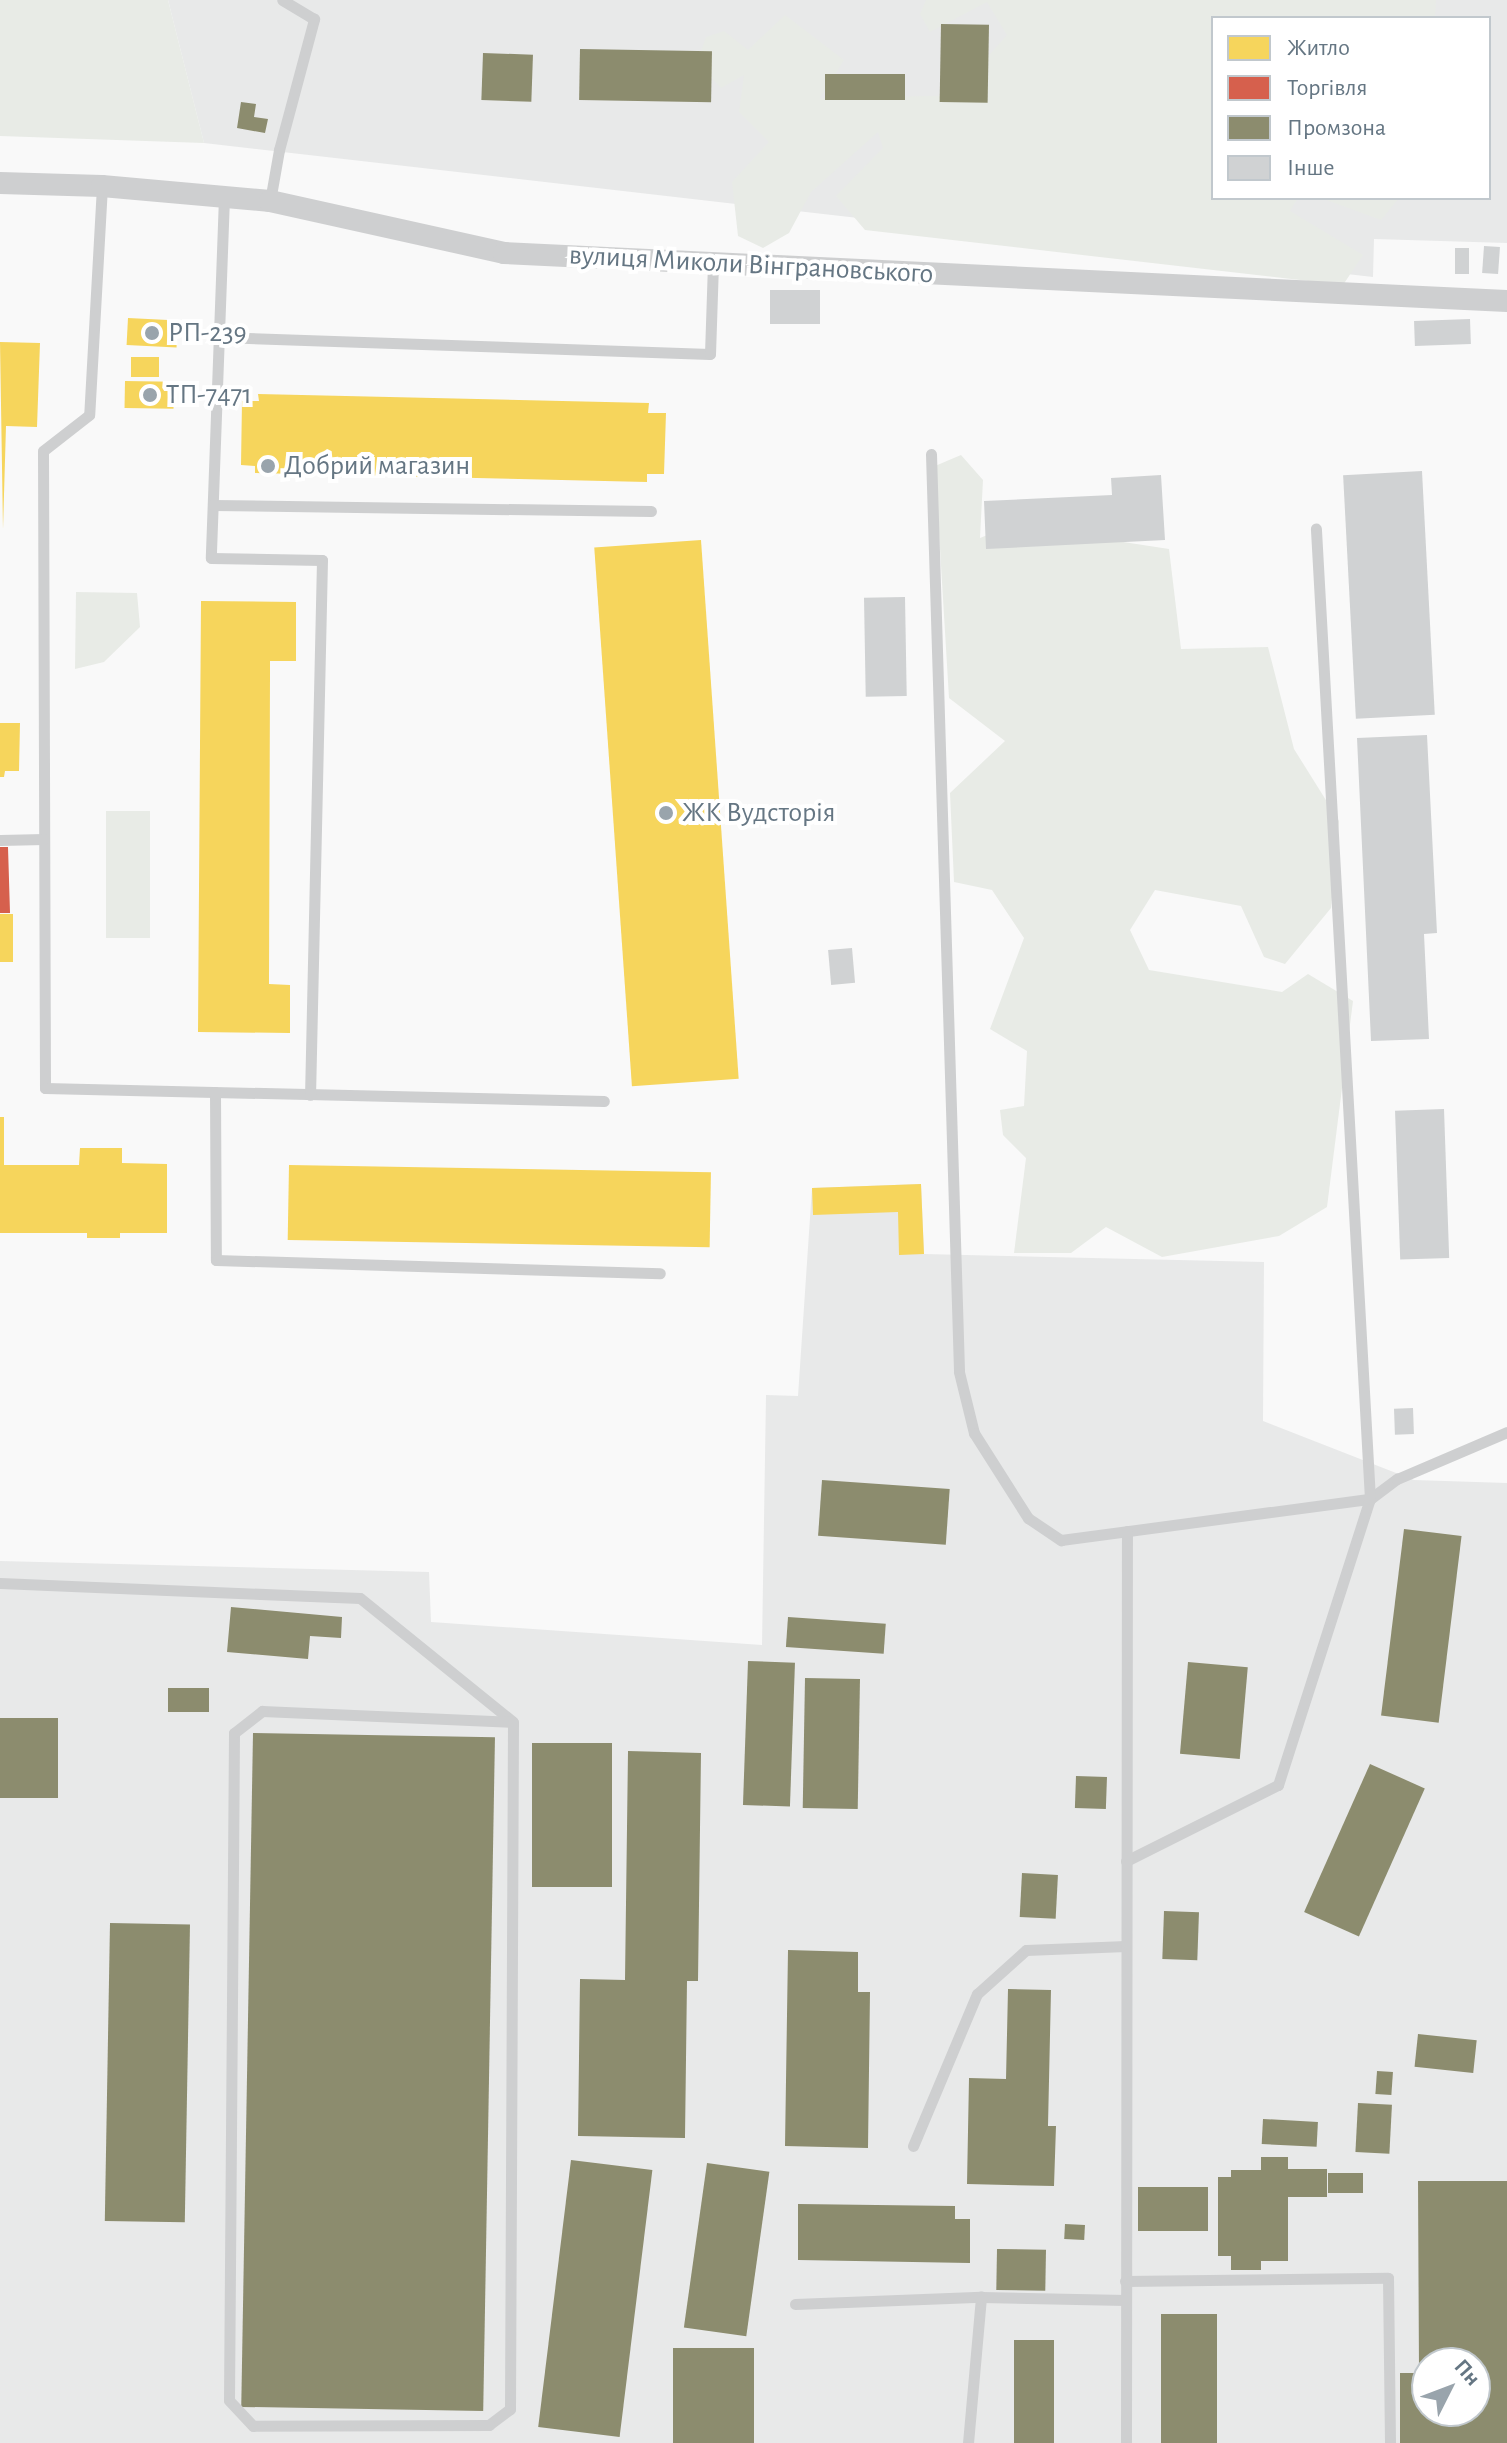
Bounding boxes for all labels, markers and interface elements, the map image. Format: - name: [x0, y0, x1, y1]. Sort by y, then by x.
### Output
- legend: [1211, 16, 1491, 200]
- text: Житло: [1287, 36, 1350, 60]
- text: Торгівля: [1287, 76, 1367, 100]
- text: Промзона: [1287, 116, 1386, 140]
- text: Інше: [1287, 156, 1334, 180]
- street label: вулиця Миколи Вінграновського: [568, 239, 934, 291]
- place label: РП-239: [168, 316, 247, 350]
- marker: РП-239: [143, 324, 161, 342]
- place label: ТП-7471: [166, 378, 252, 412]
- marker: ТП-7471: [141, 386, 159, 404]
- place label: Добрий магазин: [284, 449, 470, 483]
- marker: Добрий магазин: [259, 457, 277, 475]
- place label: ЖК Вудсторія: [682, 796, 835, 830]
- marker: ЖК Вудсторія: [657, 804, 675, 822]
- north arrow: [1411, 2347, 1491, 2427]
- text: Пн: [1450, 2355, 1484, 2390]

